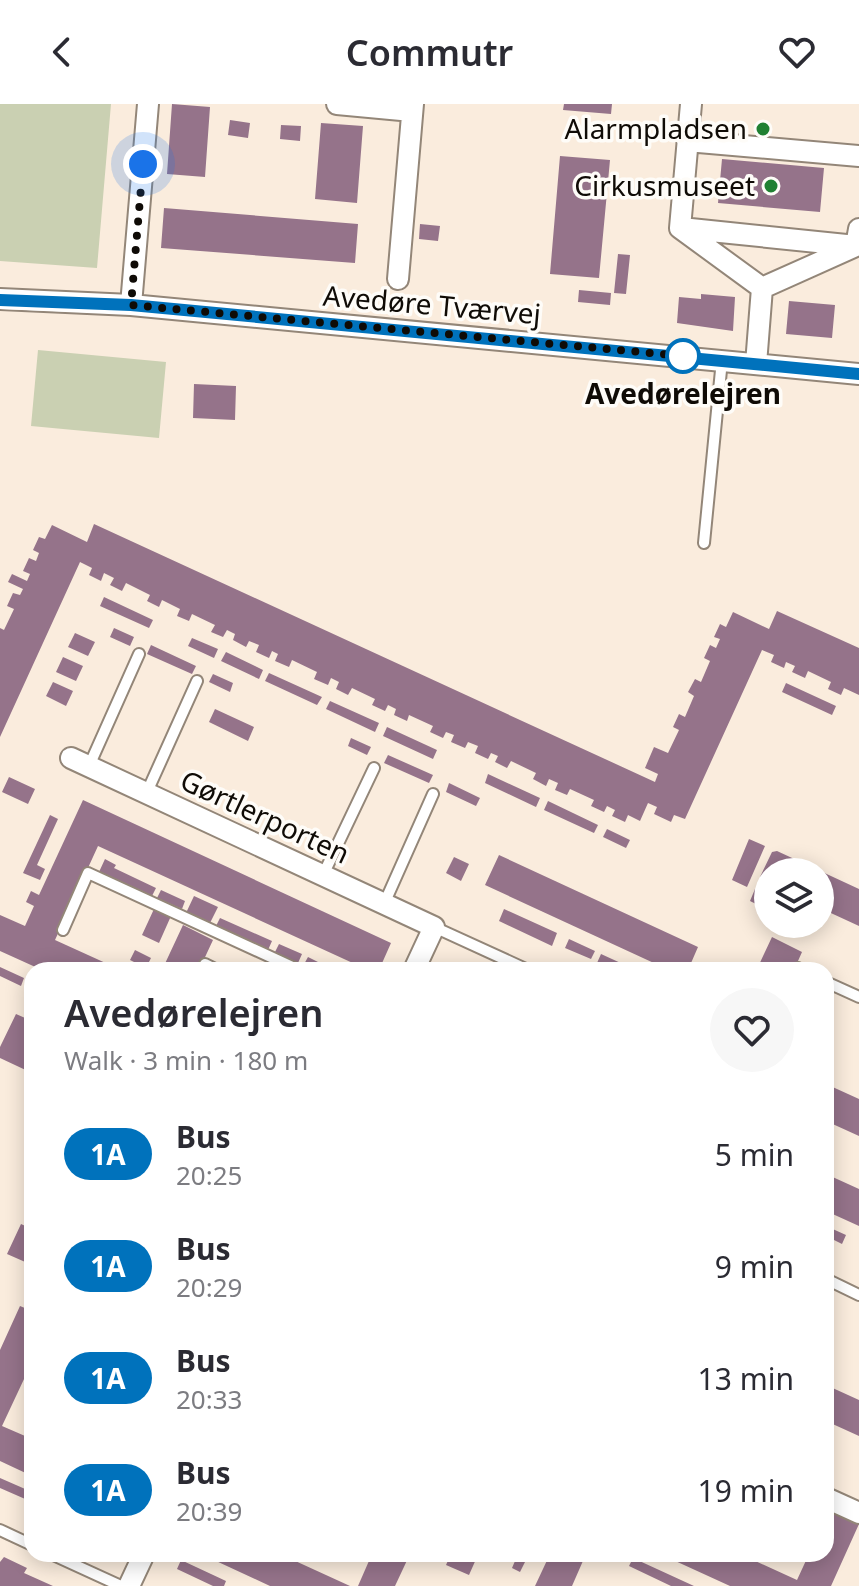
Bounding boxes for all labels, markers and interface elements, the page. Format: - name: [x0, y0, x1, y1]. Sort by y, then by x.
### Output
- text: Commutr: [346, 28, 513, 77]
- icon: back: [40, 30, 84, 74]
- icon: heart: [775, 30, 819, 74]
- place label: Alarmpladsen: [565, 109, 747, 147]
- marker: Alarmpladsen: [754, 120, 772, 138]
- your location: [123, 144, 163, 184]
- place label: Cirkusmuseet: [574, 166, 755, 204]
- marker: Cirkusmuseet: [762, 177, 780, 195]
- street label: Avedøre Tværvej: [322, 276, 543, 332]
- marker: Avedørelejren: [666, 339, 700, 373]
- place label: Avedørelejren: [585, 374, 781, 412]
- street label: Gørtlerporten: [175, 760, 356, 872]
- map controls: [754, 858, 834, 938]
- button: layers: [754, 858, 834, 938]
- text: Avedørelejren: [64, 986, 324, 1038]
- button: heart: [710, 988, 794, 1072]
- text: Walk · 3 min · 180 m: [64, 1042, 308, 1078]
- text: Bus: [176, 1116, 231, 1157]
- text: 5 min: [715, 1134, 794, 1175]
- text: 1A: [90, 1135, 126, 1173]
- text: 20:25: [176, 1157, 242, 1193]
- text: Bus: [176, 1228, 231, 1269]
- text: 9 min: [715, 1246, 794, 1287]
- text: 1A: [90, 1247, 126, 1285]
- text: 20:29: [176, 1269, 242, 1305]
- text: Bus: [176, 1340, 231, 1381]
- text: 13 min: [698, 1358, 794, 1399]
- text: 1A: [90, 1359, 126, 1397]
- text: 20:33: [176, 1381, 242, 1417]
- text: Bus: [176, 1452, 231, 1493]
- text: 19 min: [698, 1470, 794, 1511]
- text: 1A: [90, 1471, 126, 1509]
- text: 20:39: [176, 1493, 242, 1529]

